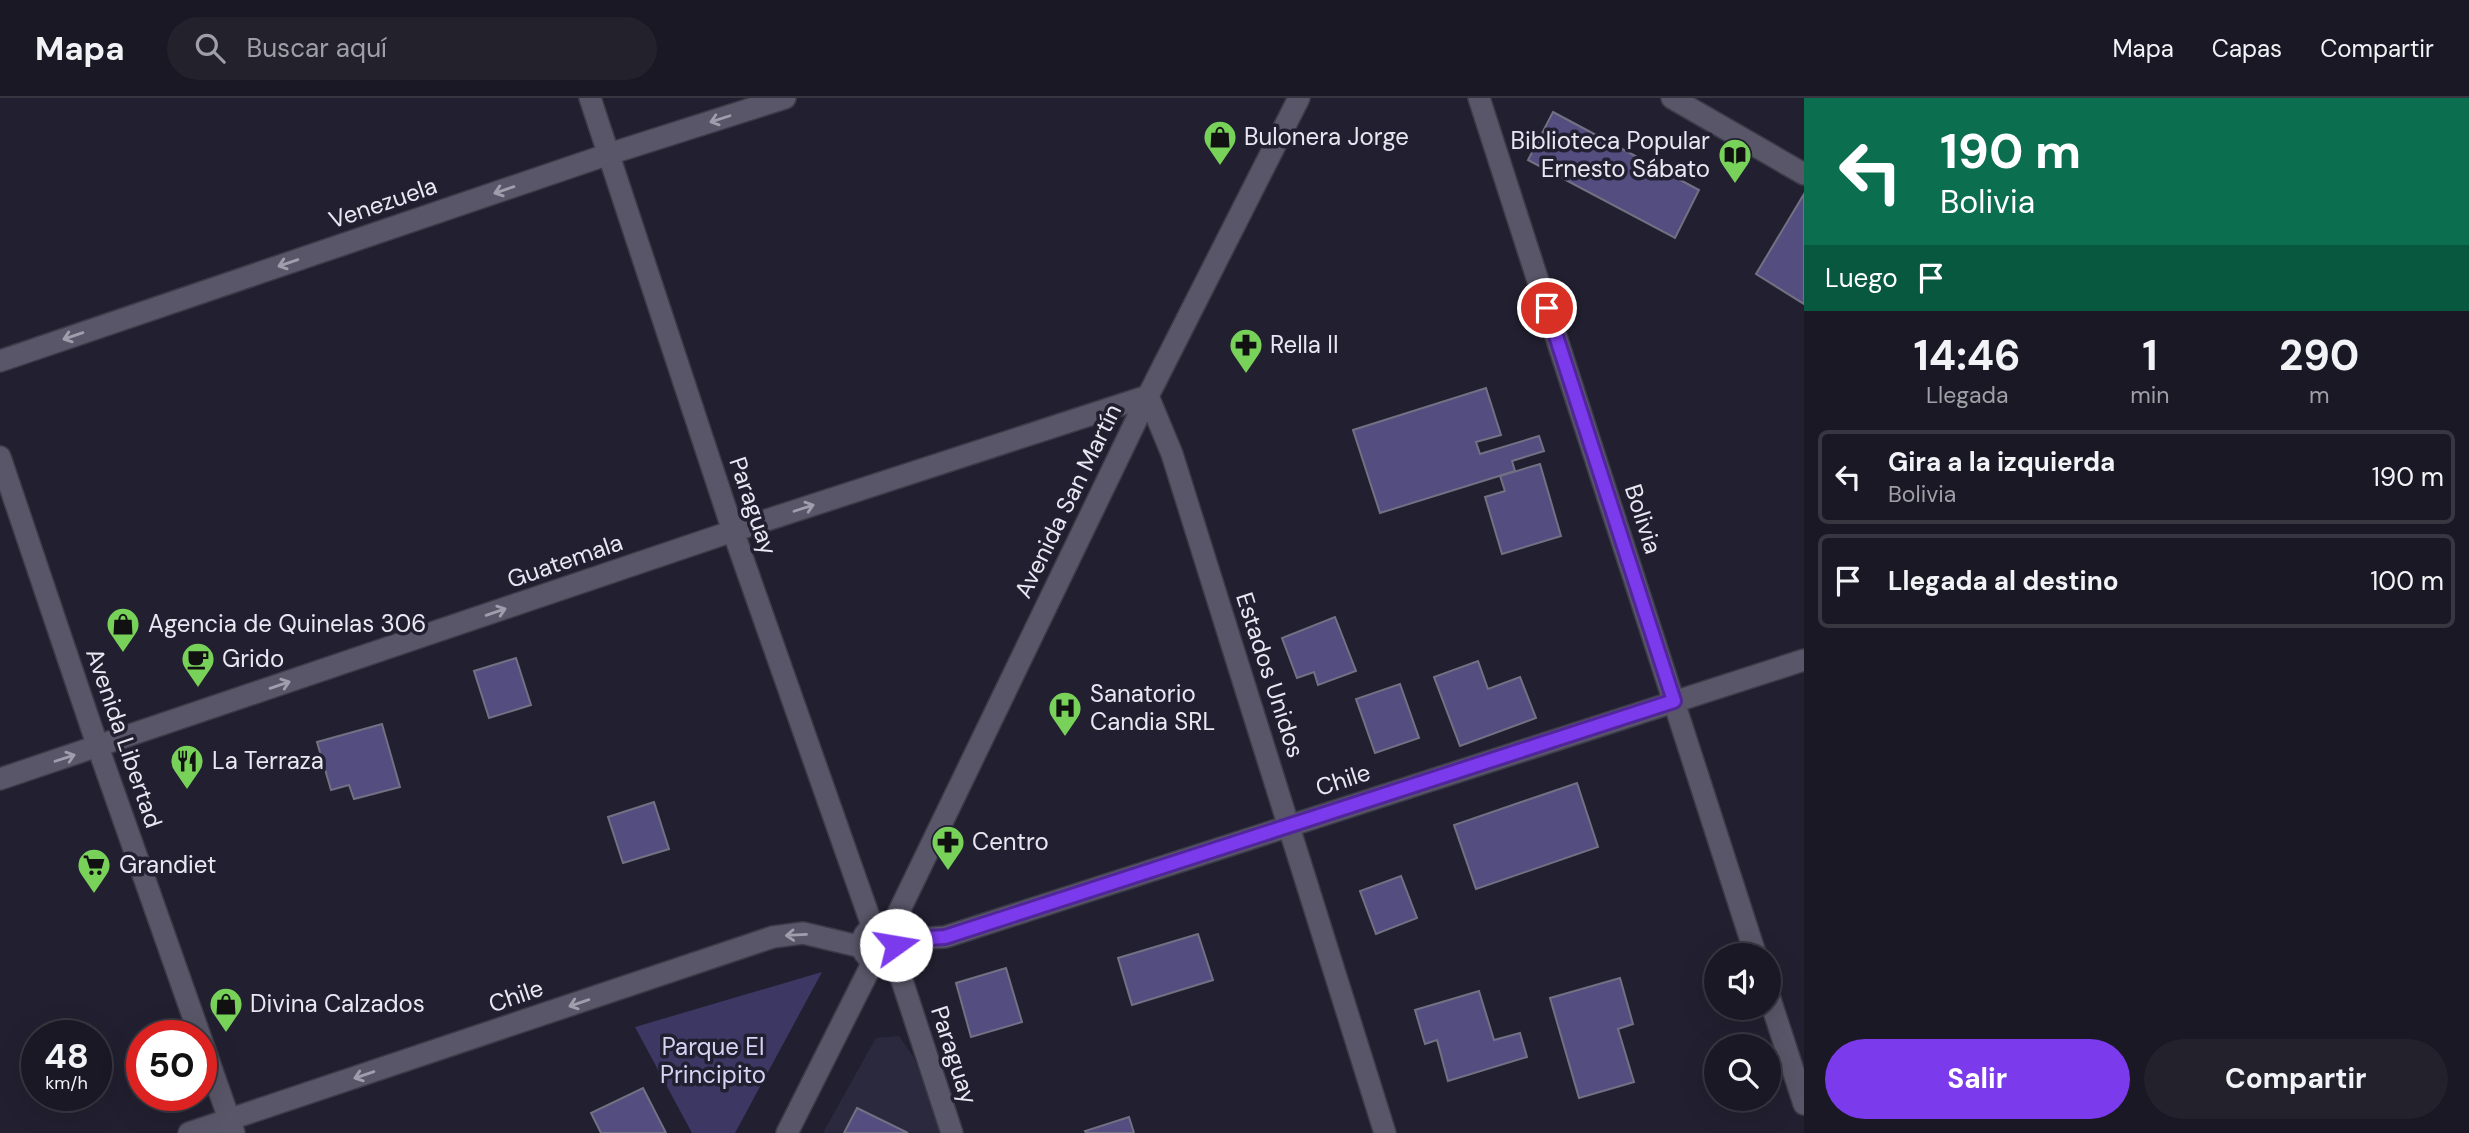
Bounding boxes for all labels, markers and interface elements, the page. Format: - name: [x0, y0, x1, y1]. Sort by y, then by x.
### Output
- search box: [167, 17, 657, 80]
- text: Mapa: [35, 27, 125, 70]
- icon: search: [191, 29, 229, 67]
- text: Buscar aquí: [247, 31, 387, 65]
- text: Mapa: [2112, 33, 2174, 64]
- text: Capas: [2212, 33, 2282, 64]
- text: Compartir: [2320, 33, 2434, 64]
- one-way arrow: [709, 113, 731, 126]
- shop icon: Bulonera Jorge: [1201, 118, 1239, 167]
- text: 190 m: [1940, 119, 2081, 183]
- place label: Bulonera Jorge: [1244, 121, 1409, 152]
- place label: Biblioteca Popular Ernesto Sábato: [1510, 125, 1710, 184]
- icon: left: [1825, 126, 1916, 217]
- library icon: Biblioteca Popular Ernesto Sábato: [1716, 136, 1754, 185]
- street label: Venezuela: [325, 170, 441, 235]
- text: Bolivia: [1940, 181, 2035, 223]
- one-way arrow: [493, 185, 515, 197]
- one-way arrow: [278, 258, 300, 270]
- icon: arrive: [1912, 259, 1950, 297]
- text: Luego: [1825, 261, 1898, 295]
- pin: [1517, 278, 1577, 338]
- icon: arrive: [1528, 289, 1566, 327]
- pharmacy icon: Rella II: [1227, 326, 1265, 375]
- text: 14:46: [1914, 328, 2021, 383]
- text: 1: [2142, 328, 2158, 383]
- text: 290: [2279, 328, 2359, 383]
- place label: Rella II: [1270, 329, 1339, 360]
- one-way arrow: [62, 331, 84, 344]
- text: Llegada: [1926, 380, 2008, 410]
- text: min: [2130, 380, 2170, 410]
- text: m: [2309, 380, 2330, 410]
- street label: Avenida San Martín: [1007, 399, 1128, 603]
- text: Gira a la izquierda: [1888, 445, 2115, 479]
- street label: Paraguay: [722, 453, 785, 559]
- icon: left: [1829, 458, 1867, 496]
- text: 190 m: [2372, 460, 2444, 494]
- text: Bolivia: [1888, 479, 1956, 509]
- street label: Bolivia: [1618, 480, 1669, 558]
- one-way arrow: [793, 501, 815, 513]
- street label: Guatemala: [503, 526, 627, 595]
- icon: arrive: [1829, 562, 1867, 600]
- text: Llegada al destino: [1888, 564, 2119, 598]
- text: 100 m: [2370, 564, 2444, 598]
- street label: Estados Unidos: [1229, 588, 1312, 761]
- shop icon: Agencia de Quinelas 306: [104, 605, 142, 654]
- one-way arrow: [484, 605, 506, 617]
- place label: Agencia de Quinelas 306: [148, 608, 426, 639]
- cafe icon: Grido: [179, 640, 217, 689]
- place label: Grido: [222, 643, 284, 674]
- street label: Avenida Libertad: [79, 644, 170, 832]
- one-way arrow: [269, 678, 291, 690]
- place label: Sanatorio Candia SRL: [1090, 678, 1215, 737]
- hospital icon: Sanatorio Candia SRL: [1046, 689, 1084, 738]
- restaurant icon: La Terraza: [168, 742, 206, 791]
- place label: La Terraza: [212, 745, 324, 776]
- one-way arrow: [54, 751, 76, 764]
- street label: Chile: [1312, 756, 1374, 803]
- pharmacy icon: Centro: [929, 823, 967, 872]
- place label: Centro: [972, 826, 1049, 857]
- supermarket icon: Grandiet: [75, 846, 113, 895]
- place label: Grandiet: [119, 849, 216, 880]
- position arrow: [859, 908, 933, 982]
- one-way arrow: [785, 929, 808, 942]
- map controls: [1704, 943, 1781, 1111]
- button: sound: [1704, 943, 1781, 1020]
- street label: Chile: [484, 972, 547, 1019]
- shop icon: Divina Calzados: [207, 985, 245, 1034]
- place label: Divina Calzados: [250, 988, 425, 1019]
- one-way arrow: [569, 997, 591, 1010]
- street label: Paraguay: [924, 1002, 985, 1108]
- speed limit sign: 50: [126, 1020, 217, 1111]
- park label: Parque El Principito: [660, 1031, 766, 1090]
- text: 48: [44, 1033, 89, 1079]
- button: search: [1704, 1034, 1781, 1111]
- button: Salir: [1825, 1039, 2130, 1119]
- button: Compartir: [2144, 1039, 2448, 1119]
- one-way arrow: [353, 1070, 375, 1082]
- text: km/h: [45, 1071, 88, 1095]

